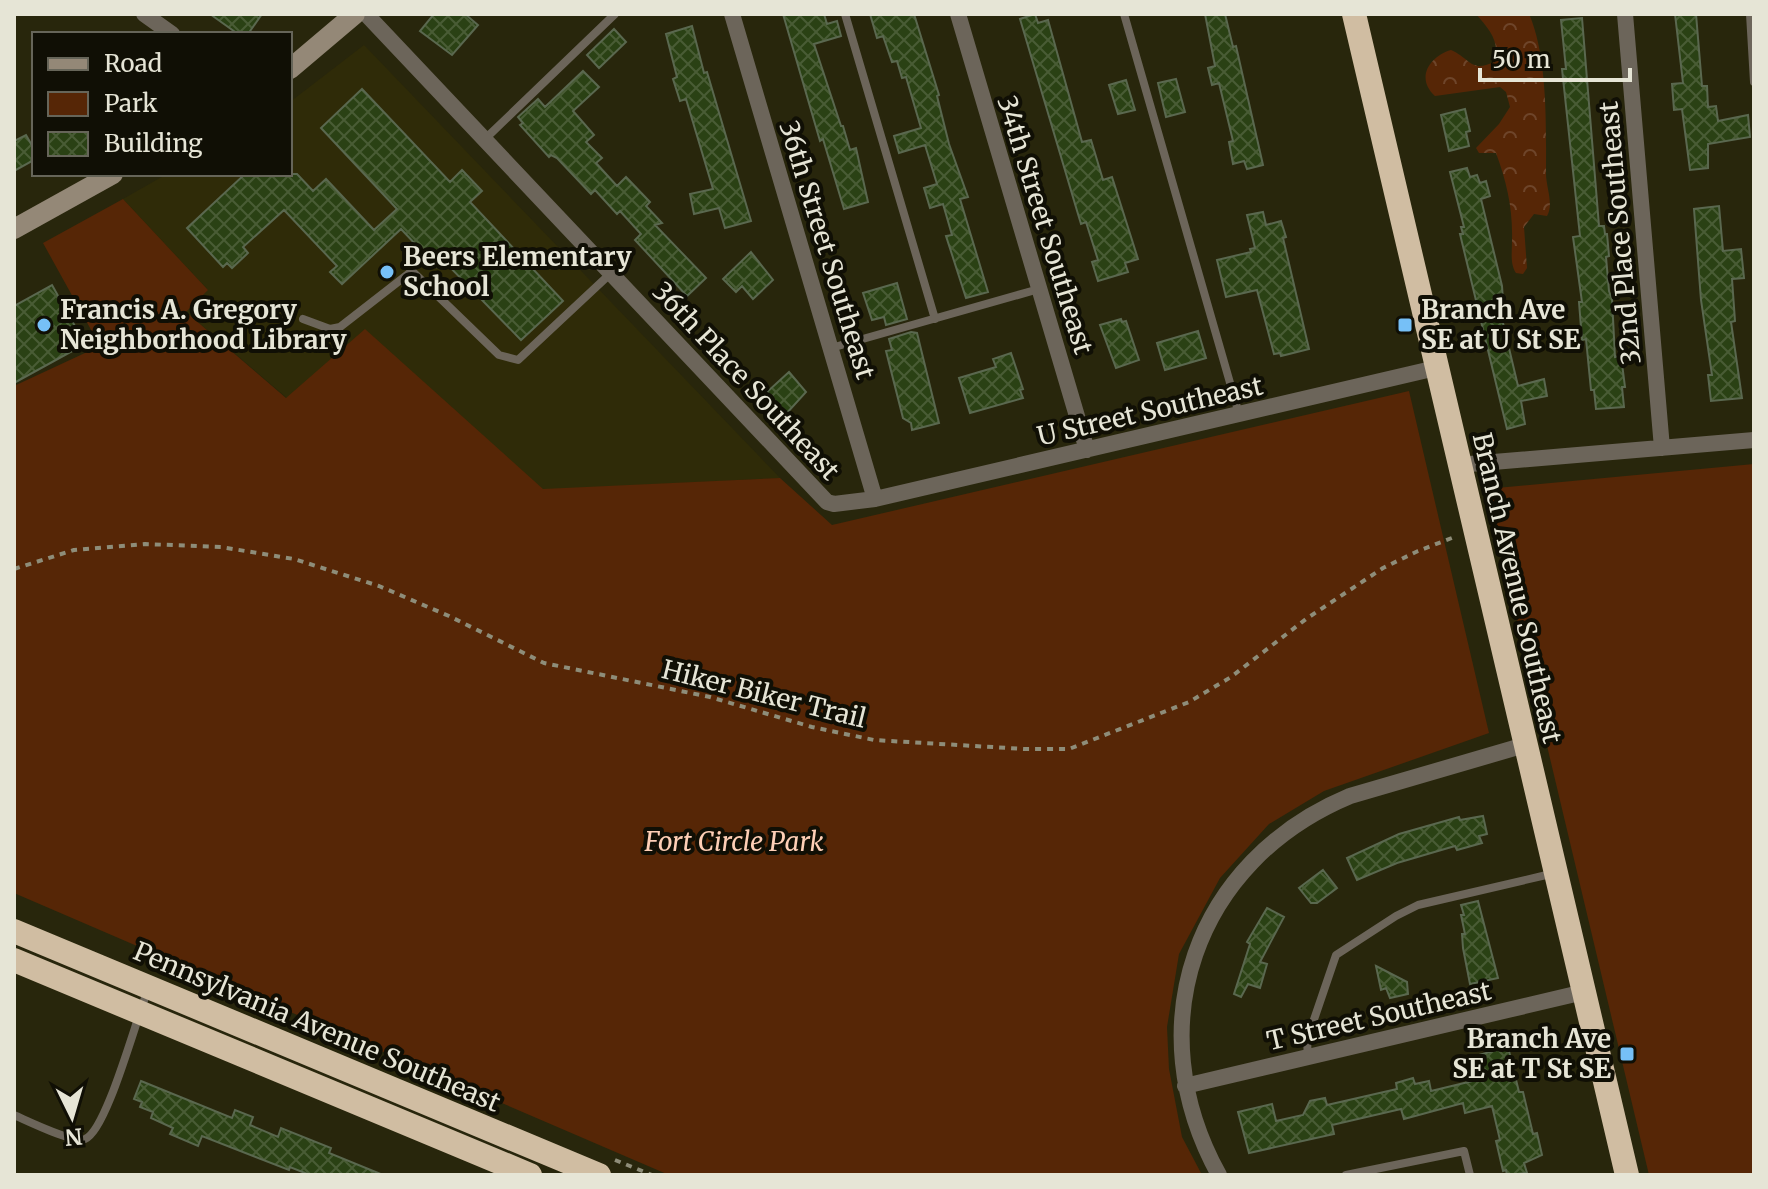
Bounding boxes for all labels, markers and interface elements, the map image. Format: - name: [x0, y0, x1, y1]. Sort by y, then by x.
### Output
- legend: [32, 32, 292, 176]
- scale bar: [1480, 32, 1630, 82]
- text: 50 m: [1492, 44, 1551, 75]
- text: Road: [104, 48, 162, 79]
- text: Park: [104, 88, 158, 119]
- street label: 34th Street Southeast: [990, 92, 1101, 358]
- street label: 32nd Place Southeast: [1592, 100, 1647, 366]
- street label: 36th Street Southeast: [772, 117, 882, 383]
- text: Building: [104, 128, 203, 159]
- place label: Beers Elementary School: [403, 240, 632, 303]
- marker: Beers Elementary School: [378, 263, 396, 281]
- street label: 36th Place Southeast: [646, 275, 847, 487]
- place label: Francis A. Gregory Neighborhood Library: [60, 293, 347, 356]
- place label: Branch Ave SE at U St SE: [1421, 293, 1580, 356]
- marker: Francis A. Gregory Neighborhood Library: [35, 316, 53, 334]
- marker: Branch Ave SE at U St SE: [1396, 316, 1414, 334]
- street label: U Street Southeast: [1034, 369, 1266, 453]
- street label: Branch Avenue Southeast: [1466, 429, 1569, 746]
- street label: Hiker Biker Trail: [659, 652, 870, 735]
- park label: Fort Circle Park: [643, 825, 824, 858]
- street label: Pennsylvania Avenue Southeast: [129, 934, 506, 1119]
- street label: T Street Southeast: [1263, 974, 1494, 1057]
- place label: Branch Ave SE at T St SE: [1452, 1022, 1611, 1085]
- marker: Branch Ave SE at T St SE: [1618, 1045, 1636, 1063]
- north arrow: [32, 1077, 112, 1157]
- text: N: [63, 1122, 84, 1152]

